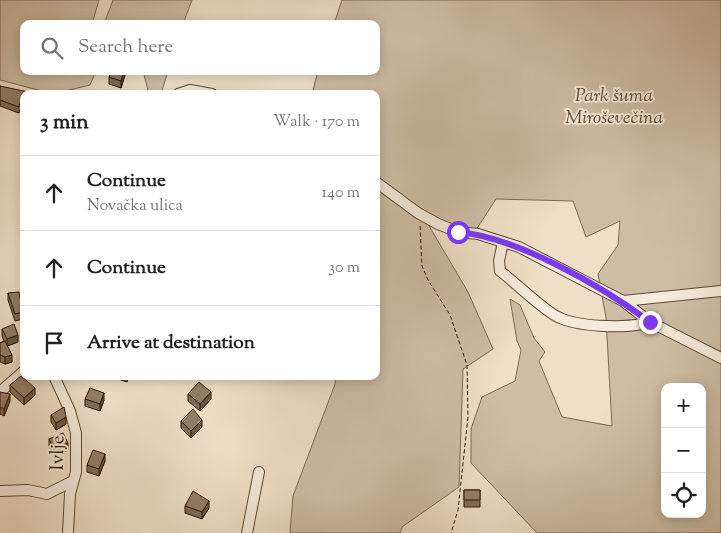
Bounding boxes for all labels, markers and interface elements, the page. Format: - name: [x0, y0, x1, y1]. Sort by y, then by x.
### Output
- search box: [20, 20, 380, 75]
- icon: search: [38, 34, 66, 62]
- text: Search here: [78, 34, 173, 61]
- park label: Park šuma Miroševečina: [565, 83, 663, 132]
- text: 3 min: [40, 108, 89, 138]
- text: Walk · 170 m: [273, 111, 360, 134]
- text: Continue: [87, 168, 166, 195]
- icon: ahead: [40, 179, 68, 207]
- text: 140 m: [322, 182, 360, 205]
- text: Novačka ulica: [87, 195, 183, 218]
- route start: [447, 221, 470, 244]
- icon: ahead: [40, 254, 68, 282]
- text: Continue: [87, 255, 166, 282]
- text: 30 m: [329, 257, 360, 280]
- route end: [639, 311, 662, 334]
- icon: arrive: [40, 329, 68, 357]
- text: Arrive at destination: [87, 330, 255, 357]
- map controls: [661, 383, 706, 518]
- button: +: [661, 383, 706, 428]
- button: −: [661, 428, 706, 473]
- street label: Ivlje: [45, 435, 72, 471]
- button: locate: [661, 473, 706, 518]

